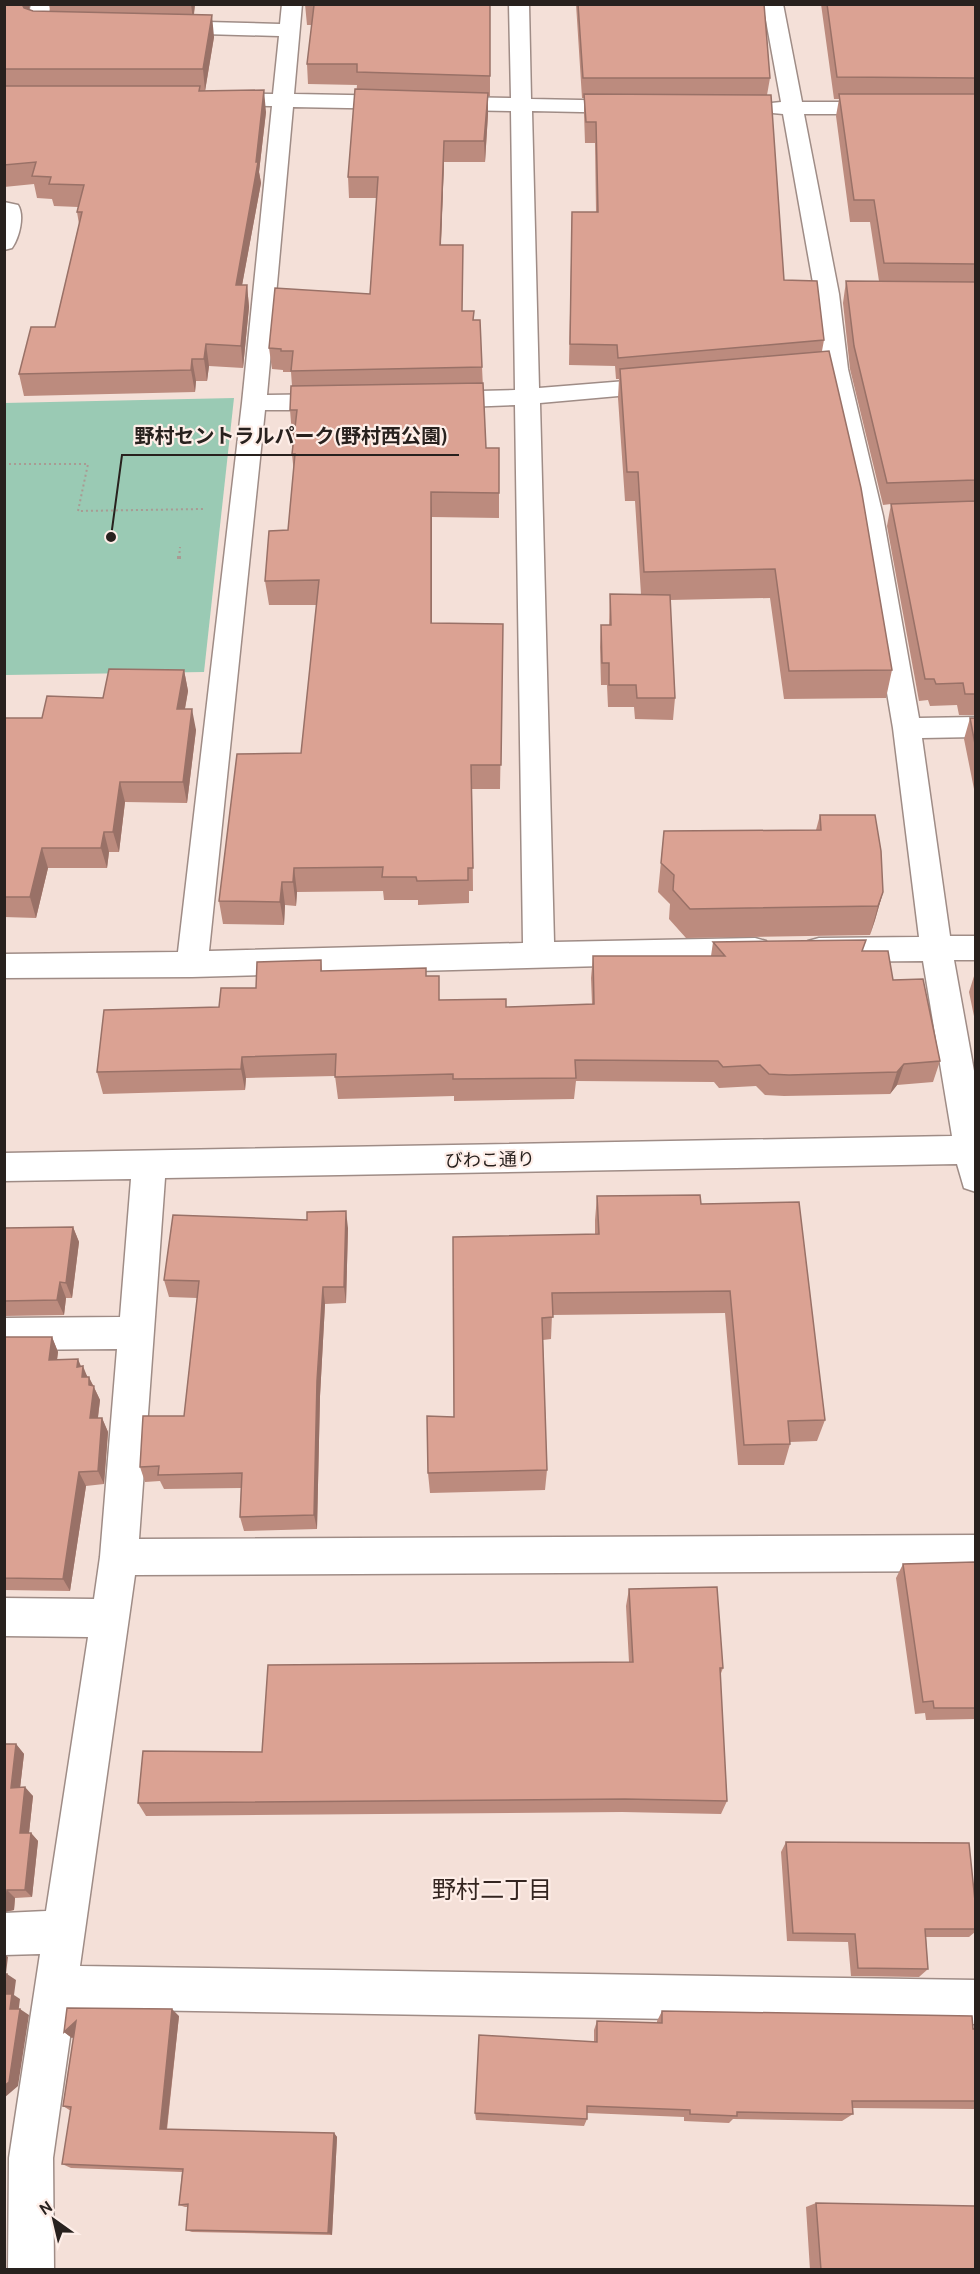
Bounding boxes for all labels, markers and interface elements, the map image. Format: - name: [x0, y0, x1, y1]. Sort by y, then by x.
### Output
- callout: 野村セントラルパーク(野村西公園): [122, 417, 459, 455]
- text: 野村セントラルパーク(野村西公園): [134, 424, 448, 448]
- street label: びわこ通り: [445, 1148, 535, 1172]
- district label: 野村二丁目: [432, 1875, 552, 1904]
- north arrow: [24, 2190, 84, 2250]
- text: N: [36, 2197, 56, 2219]

